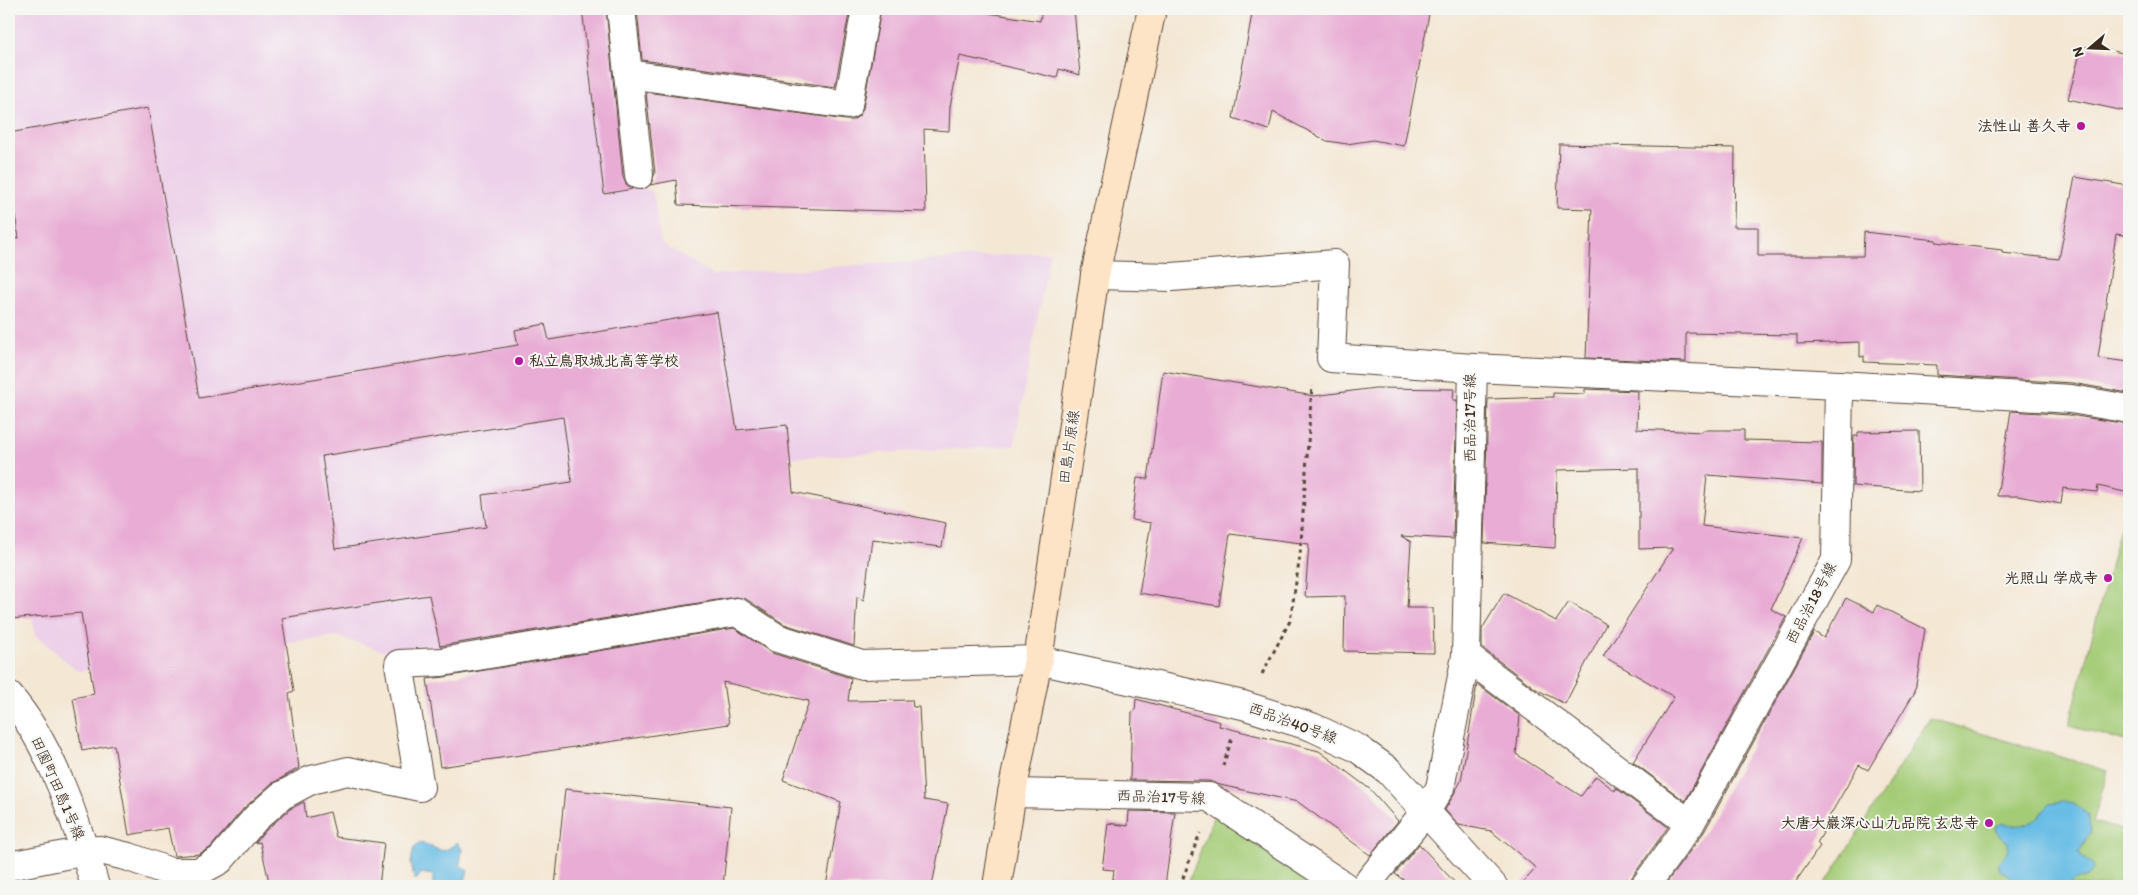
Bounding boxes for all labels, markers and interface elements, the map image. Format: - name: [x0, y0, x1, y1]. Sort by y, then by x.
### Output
- north arrow: [2066, 22, 2116, 72]
- text: N: [2069, 45, 2088, 59]
- place label: 法性山 善久寺: [1978, 117, 2071, 135]
- marker: 法性山 善久寺: [2075, 120, 2087, 132]
- place label: 私立鳥取城北高等学校: [529, 352, 679, 370]
- marker: 私立鳥取城北高等学校: [513, 355, 525, 367]
- street label: 西品治17号線: [1461, 373, 1479, 463]
- street label: 田島片原線: [1055, 409, 1083, 485]
- street label: 西品治18号線: [1782, 559, 1840, 647]
- place label: 光照山 学成寺: [2005, 569, 2098, 587]
- marker: 光照山 学成寺: [2102, 572, 2114, 584]
- street label: 西品治40号線: [1246, 699, 1340, 747]
- street label: 田園町田島1号線: [27, 733, 89, 843]
- street label: 西品治17号線: [1116, 786, 1206, 808]
- place label: 大唐大巖深心山九品院 玄忠寺: [1781, 814, 1979, 832]
- marker: 大唐大巖深心山九品院 玄忠寺: [1983, 817, 1995, 829]

